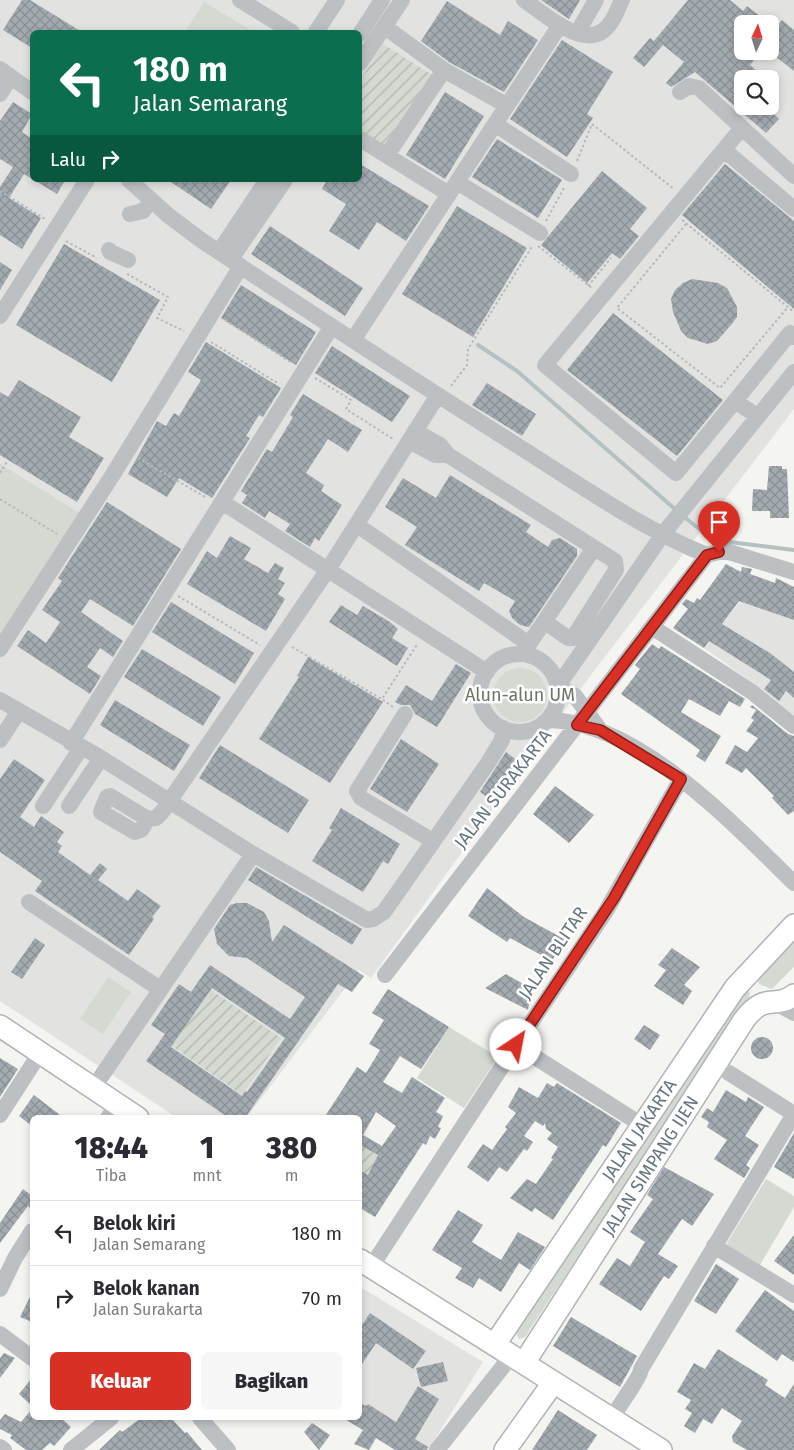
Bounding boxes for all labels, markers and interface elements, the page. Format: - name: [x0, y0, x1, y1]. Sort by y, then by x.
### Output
- north arrow: [734, 15, 779, 60]
- map controls: [734, 15, 779, 115]
- text: 180 m: [133, 48, 228, 90]
- icon: left: [50, 50, 115, 115]
- button: search: [734, 70, 779, 115]
- text: Jalan Semarang: [133, 90, 287, 117]
- icon: right: [96, 145, 124, 173]
- text: Lalu: [50, 148, 86, 171]
- pin: [698, 501, 740, 552]
- icon: arrive: [705, 508, 733, 536]
- park label: Alun-alun UM: [465, 684, 575, 706]
- street label: JALAN SURAKARTA: [450, 724, 557, 853]
- street label: JALAN BLITAR: [514, 902, 592, 1003]
- position arrow: [489, 1018, 541, 1070]
- street label: JALAN JAKARTA: [597, 1074, 682, 1185]
- street label: JALAN SIMPANG IJEN: [597, 1092, 703, 1240]
- text: 18:44: [75, 1130, 148, 1166]
- text: 1: [200, 1130, 214, 1166]
- text: 380: [266, 1130, 317, 1166]
- text: Tiba: [96, 1166, 127, 1185]
- text: mnt: [193, 1166, 221, 1185]
- text: m: [285, 1166, 299, 1185]
- text: Belok kiri: [93, 1212, 176, 1235]
- icon: left: [50, 1219, 78, 1247]
- text: 180 m: [291, 1222, 342, 1245]
- text: Jalan Semarang: [93, 1235, 205, 1254]
- text: Belok kanan: [93, 1277, 200, 1300]
- icon: right: [50, 1284, 78, 1312]
- text: 70 m: [302, 1287, 342, 1310]
- text: Jalan Surakarta: [93, 1300, 203, 1319]
- button: Keluar: [50, 1352, 191, 1410]
- button: Bagikan: [201, 1352, 342, 1410]

